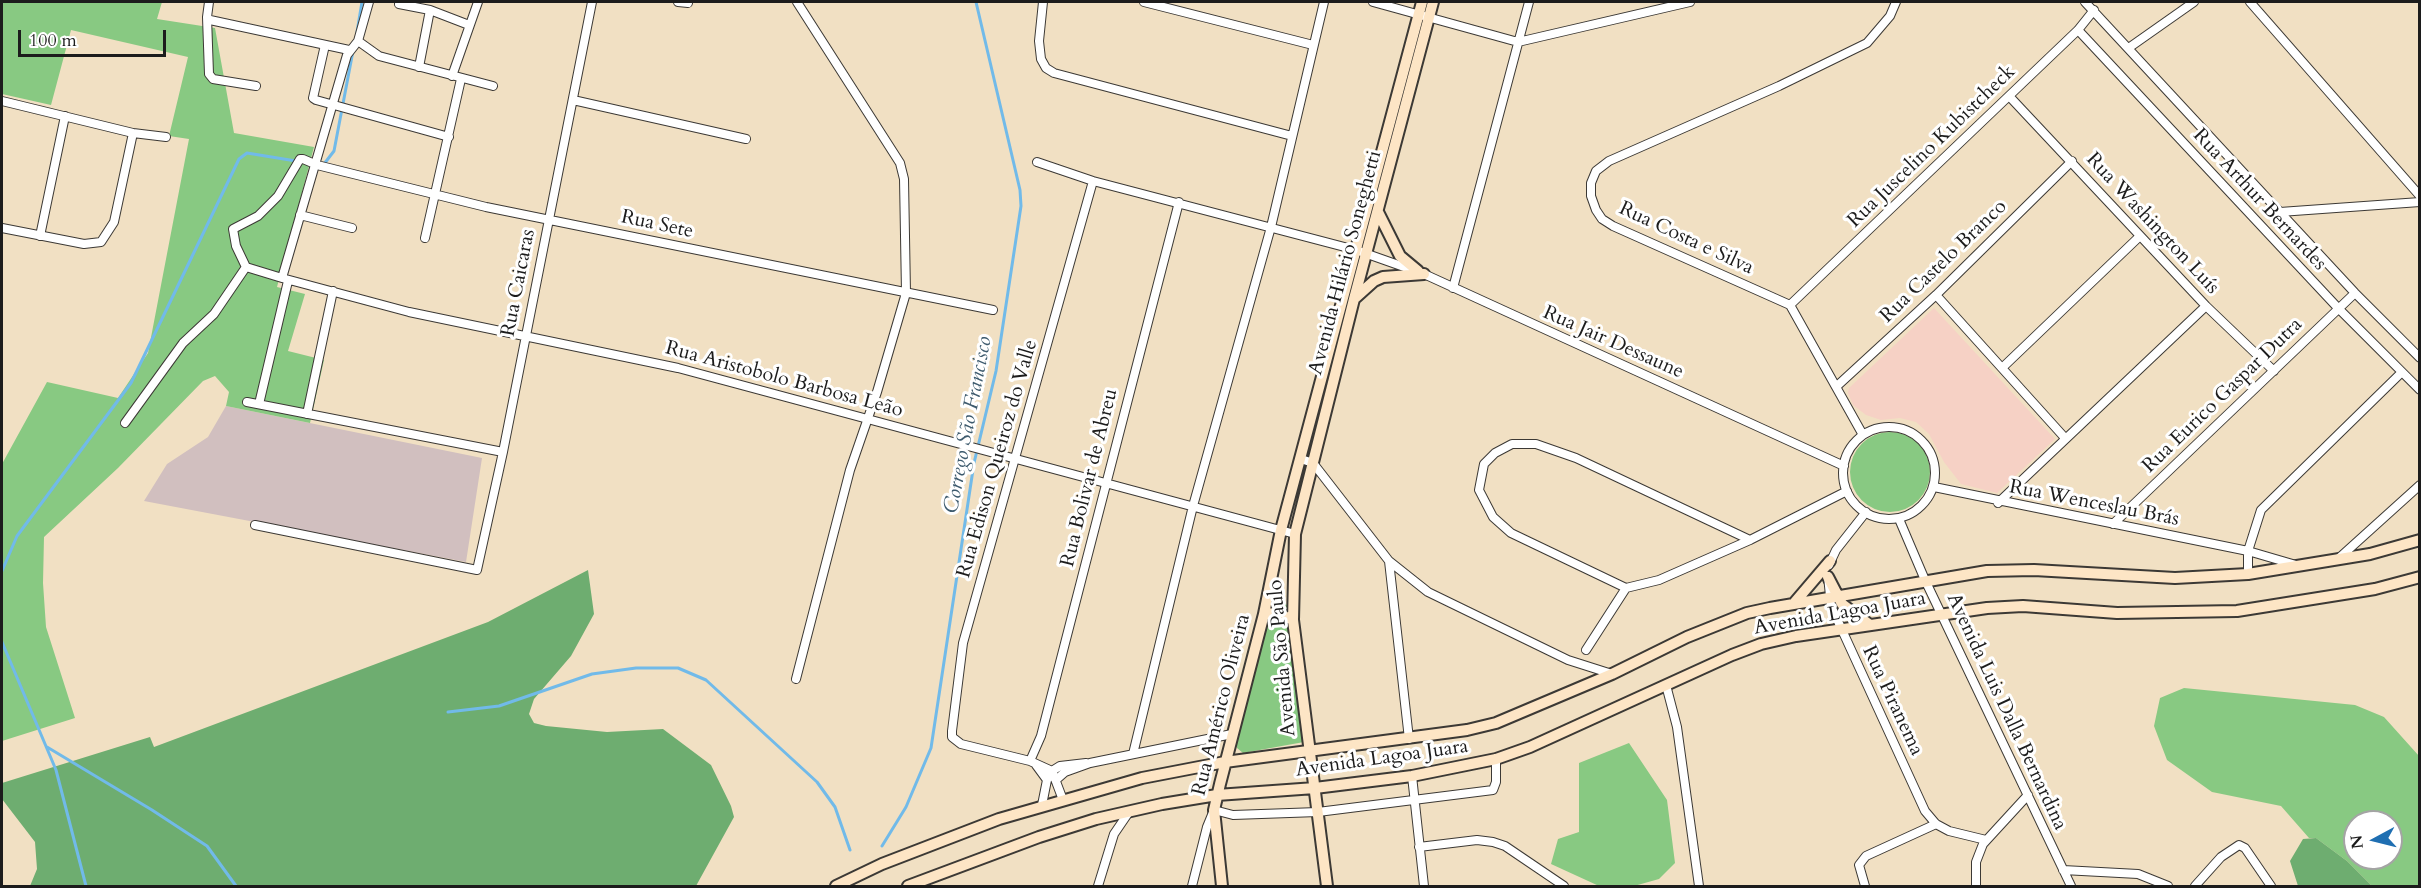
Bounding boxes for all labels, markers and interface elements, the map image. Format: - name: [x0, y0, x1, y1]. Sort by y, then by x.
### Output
- scale bar: [21, 18, 170, 56]
- text: 100 m: [29, 28, 77, 53]
- street label: Rua Juscelino Kubistcheck: [1843, 61, 2021, 233]
- street label: Rua Arthur Bernardes: [2187, 124, 2331, 276]
- street label: Avenida Hilário Soneghetti: [1305, 148, 1387, 378]
- street label: Rua Washington Luís: [2080, 148, 2224, 300]
- street label: Rua Castelo Branco: [1876, 195, 2012, 329]
- street label: Rua Costa e Silva: [1615, 197, 1757, 281]
- street label: Rua Sete: [619, 206, 695, 244]
- street label: Rua Caicaras: [497, 227, 541, 339]
- street label: Rua Jair Dessaune: [1539, 301, 1687, 385]
- street label: Rua Eurico Gaspar Dutra: [2138, 313, 2308, 479]
- water label: Corrego São Francisco: [939, 334, 999, 516]
- street label: Rua Aristobolo Barbosa Leão: [663, 337, 905, 423]
- street label: Rua Edison Queiroz do Valle: [952, 337, 1044, 581]
- street label: Rua Bolivar de Abreu: [1056, 386, 1124, 570]
- street label: Rua Wenceslau Brás: [2007, 476, 2181, 532]
- street label: Avenida São Paulo: [1264, 579, 1302, 737]
- street label: Avenida Lagoa Juara: [1752, 587, 1928, 641]
- street label: Avenida Luis Dalla Bernardina: [1941, 590, 2071, 834]
- street label: Rua Américo Oliveira: [1188, 612, 1256, 798]
- street label: Rua Piranema: [1856, 642, 1928, 760]
- street label: Avenida Lagoa Juara: [1294, 735, 1470, 783]
- north arrow: [2343, 810, 2403, 870]
- text: N: [2345, 834, 2369, 850]

